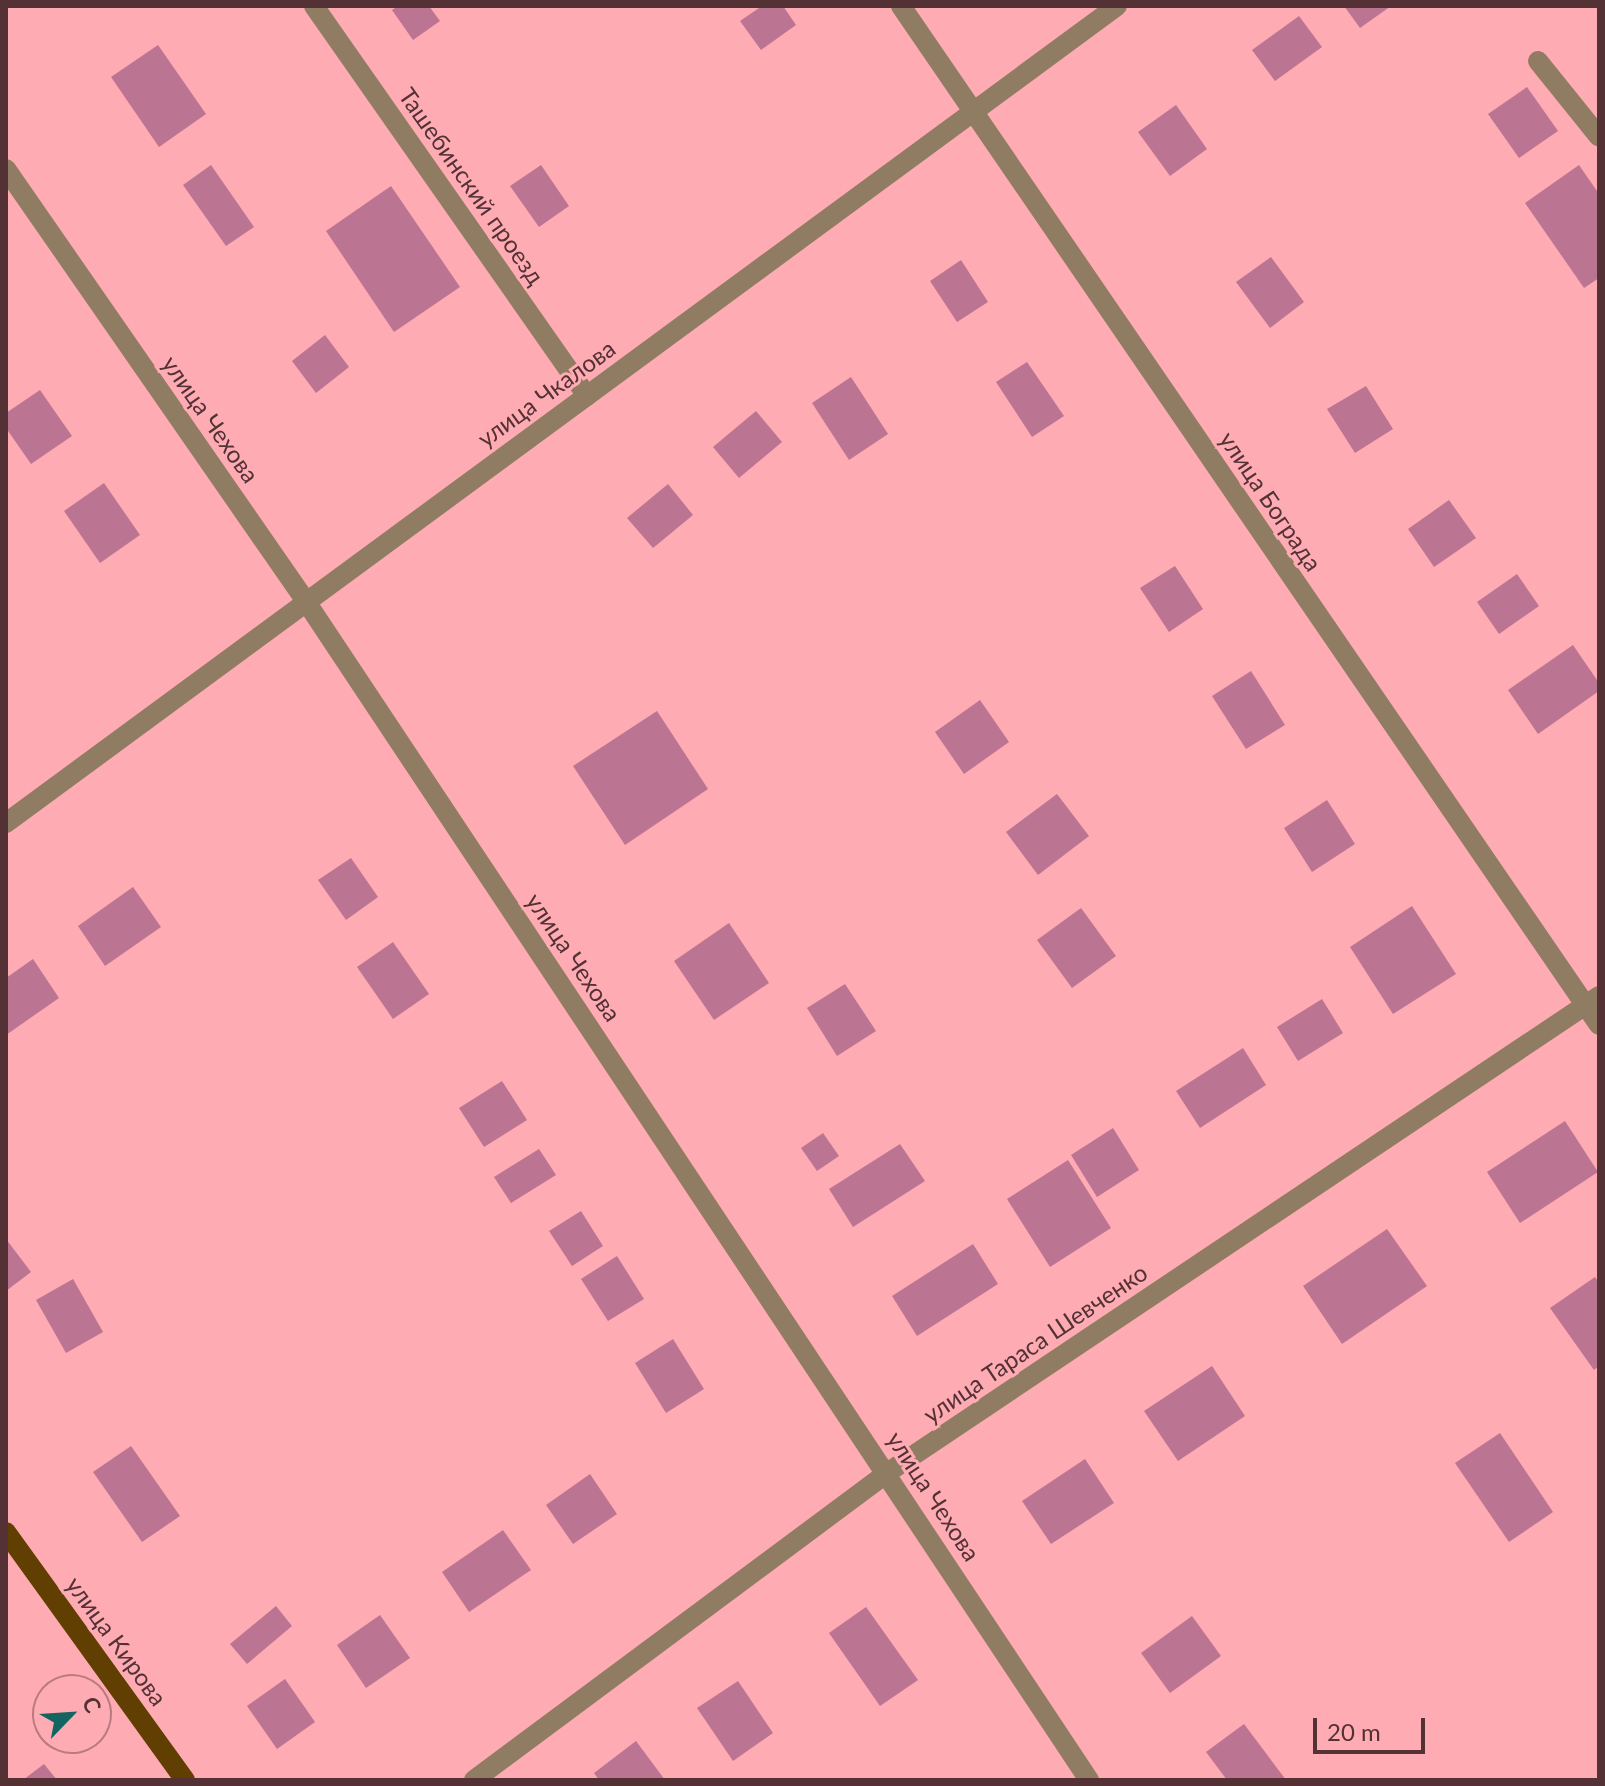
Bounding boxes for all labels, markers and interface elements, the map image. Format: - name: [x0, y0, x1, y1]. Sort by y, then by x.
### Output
- street label: Ташебинский проезд: [393, 82, 551, 290]
- street label: улица Чкалова: [472, 333, 620, 453]
- street label: улица Чехова: [157, 350, 265, 488]
- street label: улица Бограда: [1214, 426, 1328, 576]
- street label: улица Чехова: [521, 887, 627, 1027]
- street label: улица Тараса Шевченко: [917, 1257, 1153, 1429]
- street label: улица Чехова: [881, 1426, 987, 1566]
- street label: улица Кирова: [61, 1571, 173, 1711]
- north arrow: [32, 1674, 112, 1754]
- text: С: [77, 1692, 108, 1717]
- scale bar: [1317, 1702, 1429, 1752]
- text: 20 m: [1327, 1717, 1381, 1746]

